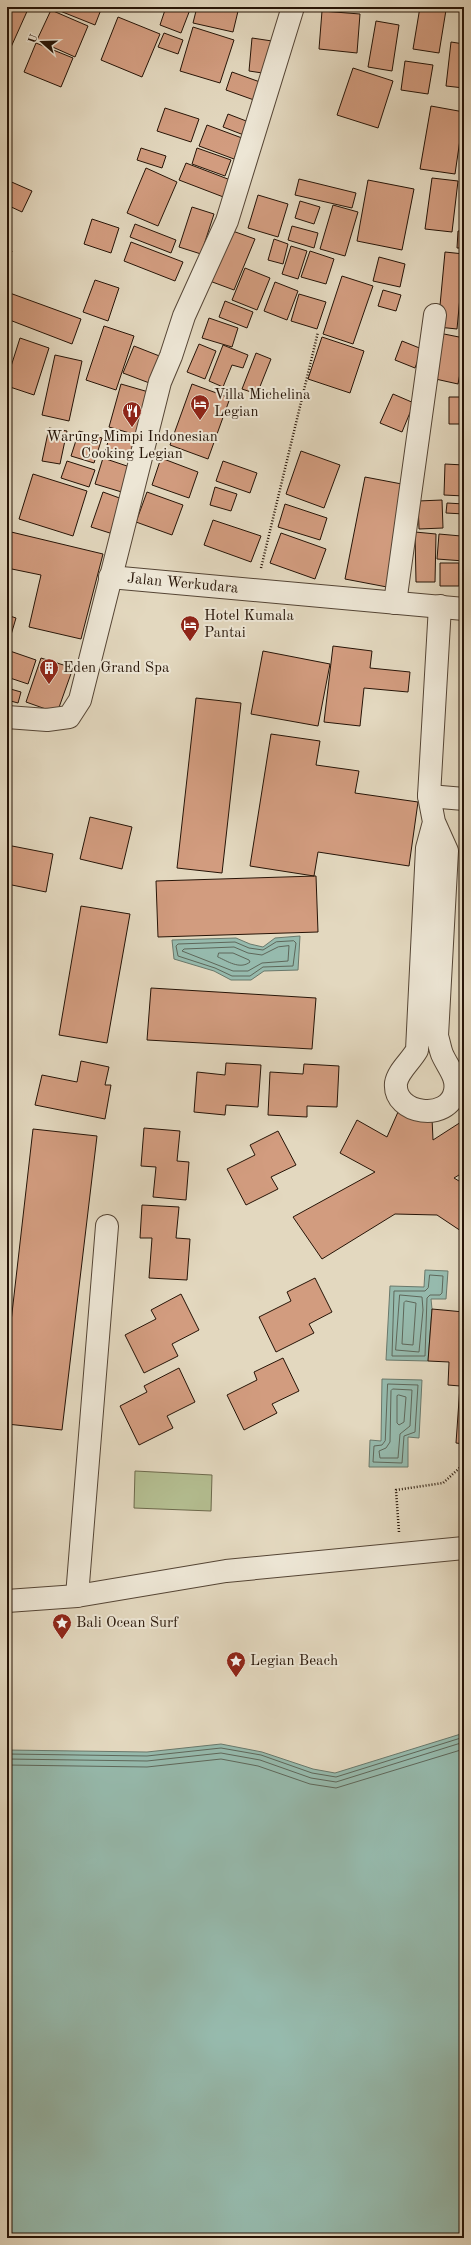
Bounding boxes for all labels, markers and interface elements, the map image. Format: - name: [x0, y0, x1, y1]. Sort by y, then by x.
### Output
- north arrow: [22, 22, 62, 62]
- text: U: [27, 33, 41, 45]
- place label: Villa Michelina Legian: [214, 388, 311, 420]
- hotel icon: Villa Michelina Legian: [189, 393, 211, 421]
- restaurant icon: Warung Mimpi Indonesian Cooking Legian: [121, 400, 143, 428]
- place label: Warung Mimpi Indonesian Cooking Legian: [46, 430, 218, 462]
- street label: Jalan Werkudara: [126, 571, 240, 596]
- place label: Hotel Kumala Pantai: [204, 609, 294, 641]
- hotel icon: Hotel Kumala Pantai: [179, 614, 201, 642]
- building icon: Eden Grand Spa: [38, 657, 60, 685]
- place label: Eden Grand Spa: [63, 661, 170, 676]
- place icon: Bali Ocean Surf: [51, 1612, 73, 1640]
- place label: Bali Ocean Surf: [76, 1616, 179, 1631]
- place icon: Legian Beach: [225, 1650, 247, 1678]
- place label: Legian Beach: [250, 1654, 338, 1669]

